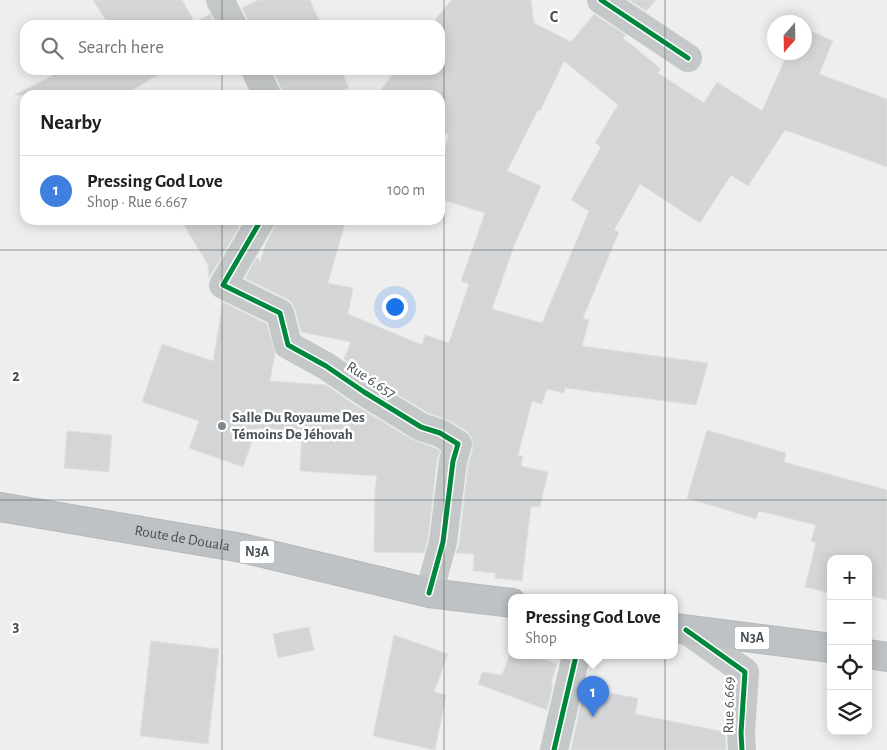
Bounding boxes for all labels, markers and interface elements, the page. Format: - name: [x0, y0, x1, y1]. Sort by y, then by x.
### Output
- text: C: [550, 9, 559, 25]
- north arrow: [767, 15, 812, 60]
- search box: [20, 20, 445, 75]
- icon: search: [38, 34, 66, 62]
- text: Search here: [78, 38, 164, 57]
- text: Nearby: [40, 112, 101, 133]
- text: Pressing God Love: [87, 172, 223, 191]
- text: 1: [53, 182, 59, 198]
- text: 100 m: [387, 182, 425, 198]
- text: Shop · Rue 6.667: [87, 194, 187, 210]
- your location: [382, 294, 408, 320]
- street label: Rue 6.657: [344, 359, 398, 401]
- text: 2: [12, 368, 20, 384]
- place label: Salle Du Royaume Des Témoins De Jéhovah: [232, 410, 365, 442]
- marker: Salle Du Royaume Des Témoins De Jéhovah: [216, 420, 228, 432]
- street label: Route de Douala: [134, 522, 231, 553]
- road number: N3A: [240, 540, 274, 564]
- map controls: [827, 555, 872, 735]
- button: +: [827, 555, 872, 600]
- popup: [508, 594, 678, 659]
- button: −: [827, 600, 872, 645]
- text: Pressing God Love: [525, 608, 661, 627]
- text: 3: [13, 618, 20, 634]
- road number: N3A: [734, 626, 770, 650]
- text: Shop: [525, 630, 557, 646]
- button: locate: [827, 645, 872, 690]
- pin: 1: [577, 676, 609, 717]
- street label: Rue 6.669: [721, 677, 737, 733]
- button: layers: [827, 690, 872, 735]

